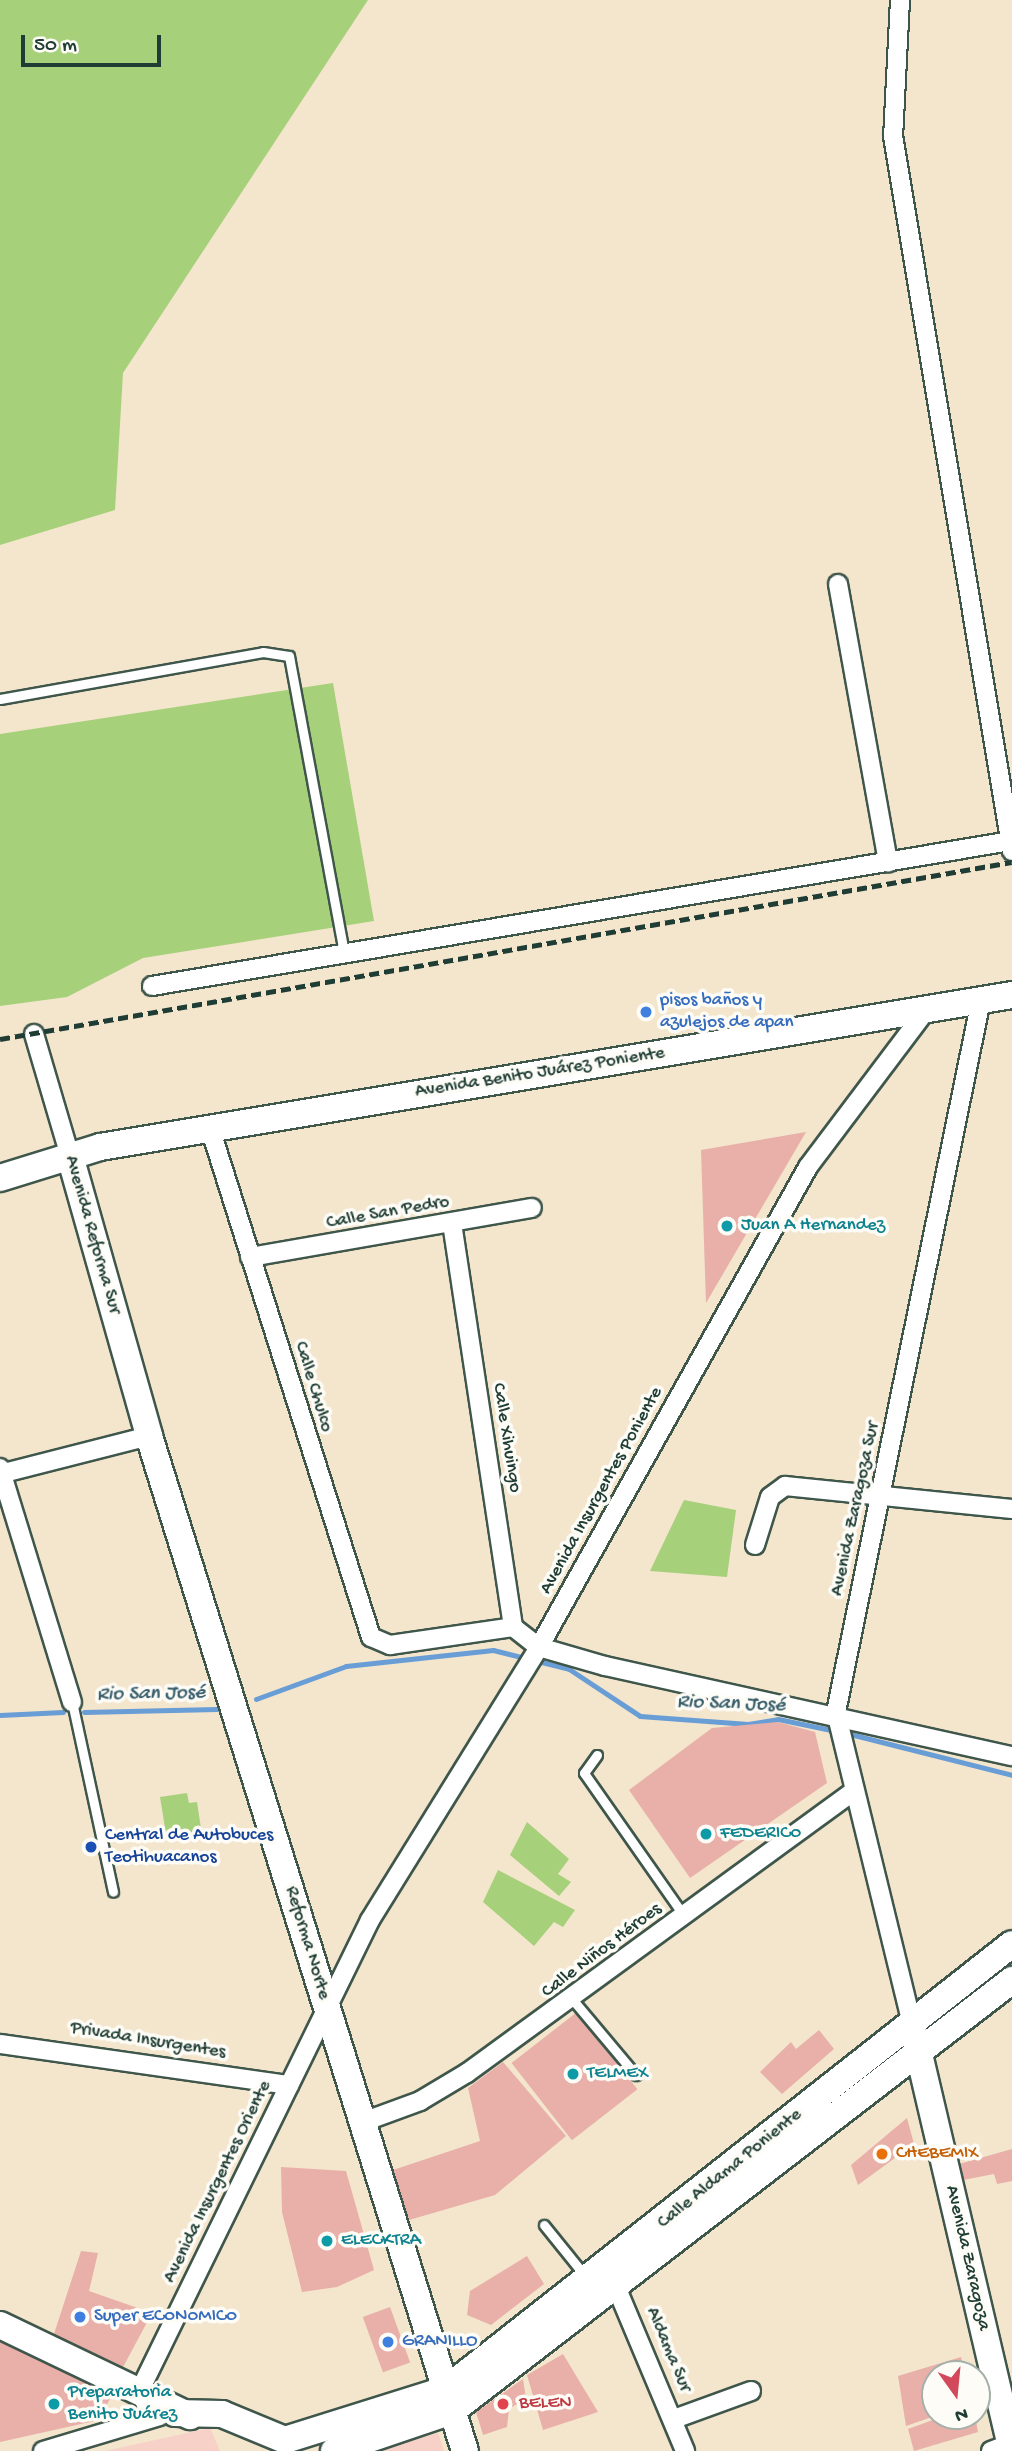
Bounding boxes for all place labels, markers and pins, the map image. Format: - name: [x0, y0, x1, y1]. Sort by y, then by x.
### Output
- place label: pisos baños y azulejos de apan: [660, 990, 794, 1034]
- marker: pisos baños y azulejos de apan: [638, 1004, 654, 1020]
- place label: Juan A Hernandez: [741, 1215, 885, 1237]
- marker: Juan A Hernandez: [719, 1218, 735, 1234]
- place label: FEDERIC0: [720, 1823, 801, 1845]
- place label: Central de Autobuces Teotihuacanos: [105, 1825, 273, 1869]
- marker: FEDERIC0: [698, 1826, 714, 1842]
- marker: Central de Autobuces Teotihuacanos: [83, 1839, 99, 1855]
- place label: TELMEX: [587, 2063, 648, 2085]
- marker: TELMEX: [565, 2066, 581, 2082]
- place label: CHEBEMIX: [896, 2143, 978, 2165]
- marker: CHEBEMIX: [874, 2146, 890, 2162]
- place label: ELECKTRA: [341, 2230, 421, 2252]
- marker: ELECKTRA: [319, 2233, 335, 2249]
- place label: Super EC0N0MIC0: [94, 2306, 237, 2328]
- marker: Super EC0N0MIC0: [72, 2309, 88, 2325]
- place label: GRANILLO: [402, 2331, 477, 2353]
- marker: GRANILLO: [380, 2334, 396, 2350]
- place label: Preparatoria Benito Juárez: [68, 2382, 177, 2426]
- place label: BELEN: [519, 2393, 572, 2415]
- marker: BELEN: [493, 2394, 513, 2414]
- marker: Preparatoria Benito Juárez: [46, 2396, 62, 2412]

